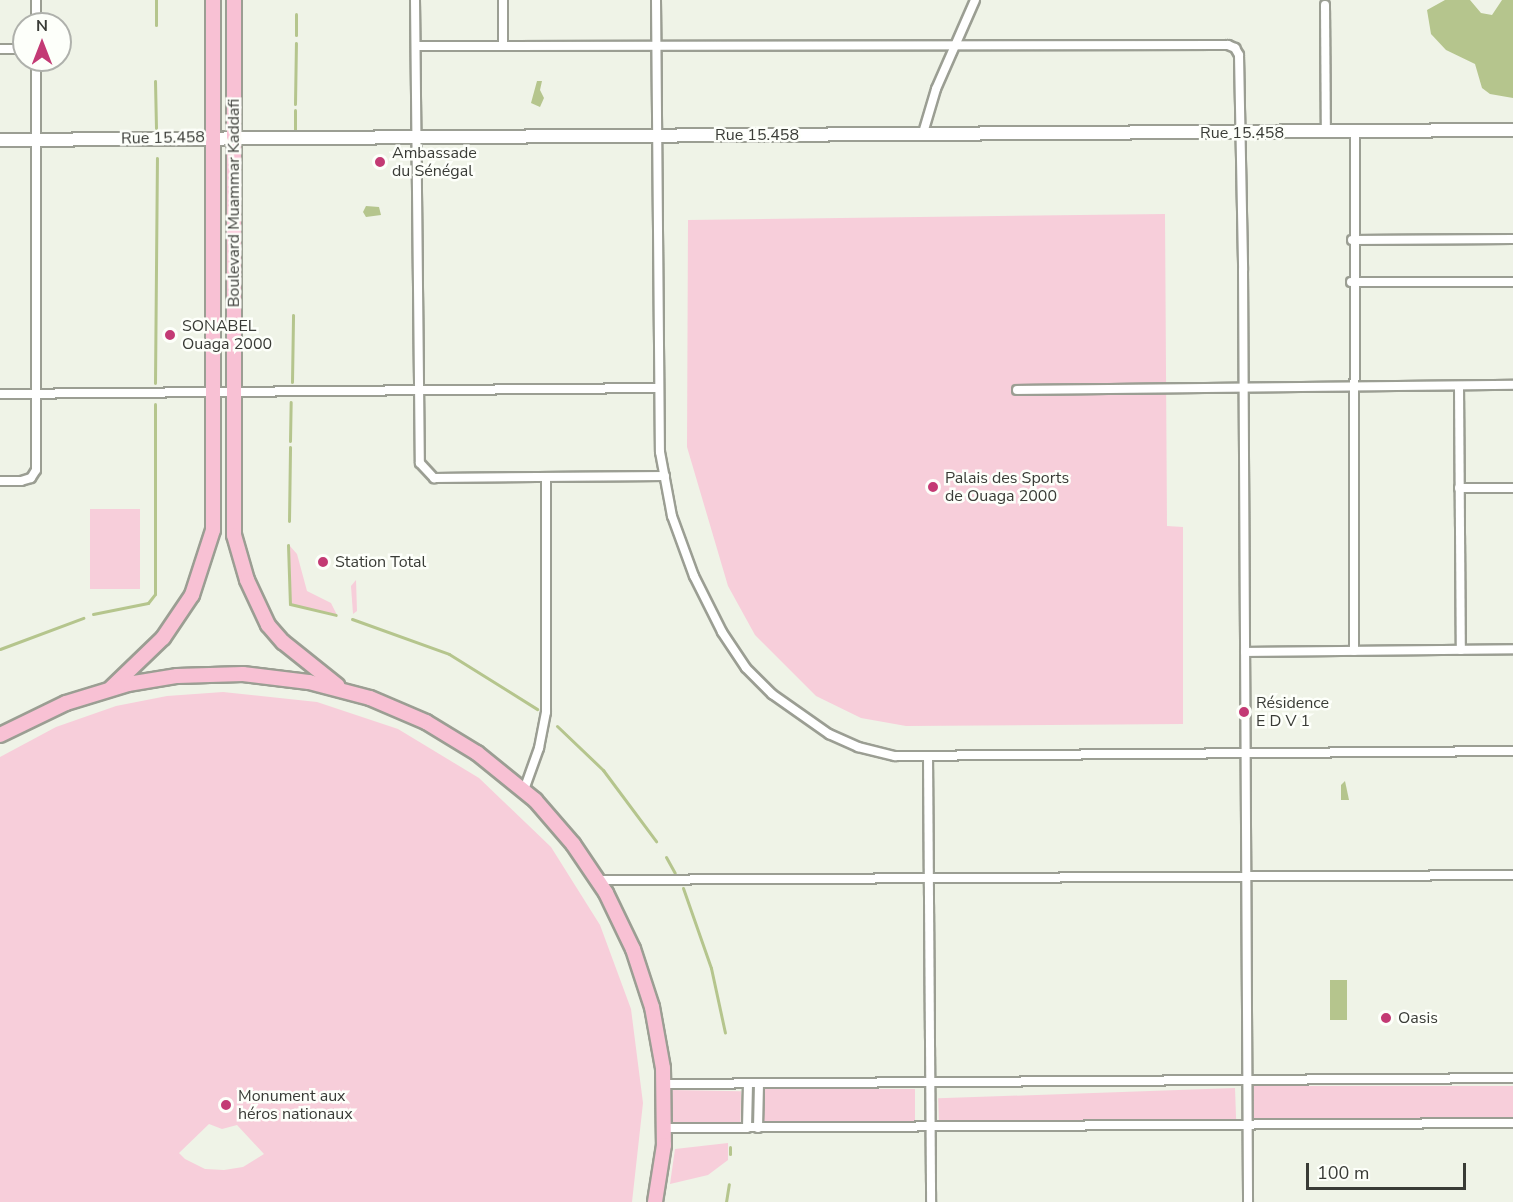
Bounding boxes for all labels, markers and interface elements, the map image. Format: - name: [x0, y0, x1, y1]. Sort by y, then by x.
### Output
- north arrow: [12, 12, 72, 72]
- text: N: [36, 15, 48, 37]
- street label: Boulevard Muammar Kaddafi: [224, 99, 244, 307]
- street label: Rue 15.458: [1200, 123, 1284, 143]
- street label: Rue 15.458: [715, 125, 799, 145]
- street label: Rue 15.458: [121, 128, 205, 148]
- place label: Ambassade du Sénégal: [392, 143, 477, 181]
- marker: Ambassade du Sénégal: [373, 155, 387, 169]
- place label: SONABEL Ouaga 2000: [182, 316, 272, 354]
- marker: SONABEL Ouaga 2000: [163, 328, 177, 342]
- place label: Palais des Sports de Ouaga 2000: [945, 468, 1069, 506]
- marker: Palais des Sports de Ouaga 2000: [926, 480, 940, 494]
- place label: Station Total: [335, 552, 426, 572]
- marker: Station Total: [316, 555, 330, 569]
- place label: Résidence E D V 1: [1256, 693, 1329, 731]
- marker: Résidence E D V 1: [1237, 705, 1251, 719]
- place label: Oasis: [1398, 1008, 1438, 1028]
- marker: Oasis: [1379, 1011, 1393, 1025]
- place label: Monument aux héros nationaux: [238, 1086, 353, 1124]
- marker: Monument aux héros nationaux: [219, 1098, 233, 1112]
- scale bar: [1309, 1151, 1470, 1189]
- text: 100 m: [1317, 1161, 1369, 1185]

